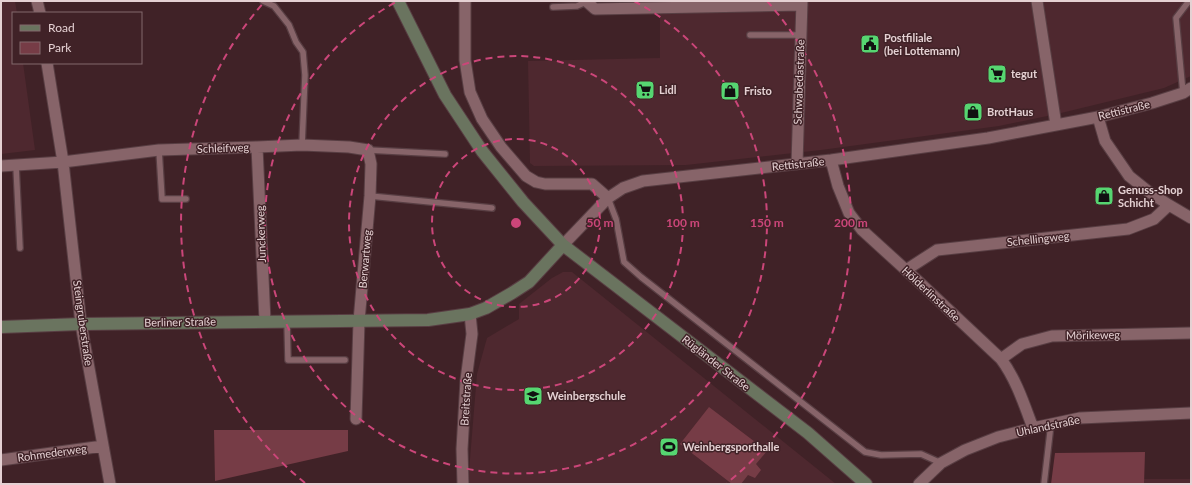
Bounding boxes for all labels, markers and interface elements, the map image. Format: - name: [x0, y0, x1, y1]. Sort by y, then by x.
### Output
- legend: [12, 12, 142, 64]
- text: Road: [48, 20, 75, 35]
- place label: Postfiliale (bei Lottemann): [884, 31, 960, 57]
- public building icon: Postfiliale (bei Lottemann): [859, 33, 881, 55]
- street label: Schwabedastraße: [791, 39, 806, 125]
- text: Park: [48, 40, 72, 55]
- supermarket icon: tegut: [986, 63, 1008, 85]
- place label: tegut: [1011, 67, 1038, 80]
- supermarket icon: Lidl: [634, 79, 656, 101]
- shop icon: Fristo: [719, 80, 741, 102]
- place label: Lidl: [659, 83, 677, 96]
- place label: Fristo: [744, 84, 772, 97]
- street label: Rettistraße: [1097, 97, 1151, 122]
- shop icon: BrotHaus: [962, 101, 984, 123]
- place label: BrotHaus: [987, 105, 1034, 118]
- street label: Schleifweg: [197, 140, 250, 155]
- street label: Rettistraße: [771, 154, 825, 173]
- place label: Genuss-Shop Schicht: [1118, 183, 1183, 209]
- shop icon: Genuss-Shop Schicht: [1093, 185, 1115, 207]
- street label: Junckerweg: [253, 205, 268, 263]
- text: 50 m: [587, 215, 613, 230]
- text: 100 m: [666, 215, 700, 230]
- text: 150 m: [750, 215, 784, 230]
- text: 200 m: [834, 215, 868, 230]
- centre of rings: [509, 216, 523, 230]
- street label: Berwartweg: [355, 229, 374, 289]
- street label: Schellingweg: [1006, 229, 1070, 248]
- street label: Hölderlinstraße: [900, 263, 963, 324]
- street label: Steingruberstraße: [71, 279, 96, 367]
- street label: Berliner Straße: [144, 314, 216, 329]
- street label: Mörikeweg: [1066, 328, 1120, 341]
- street label: Rügländer Straße: [680, 332, 753, 393]
- street label: Breitstraße: [457, 372, 474, 426]
- school or university icon: Weinbergschule: [522, 385, 544, 407]
- place label: Weinbergschule: [547, 389, 626, 402]
- street label: Uhlandstraße: [1015, 412, 1081, 439]
- sports icon: Weinbergsporthalle: [658, 436, 680, 458]
- place label: Weinbergsporthalle: [683, 440, 780, 453]
- street label: Rohmederweg: [16, 441, 88, 464]

